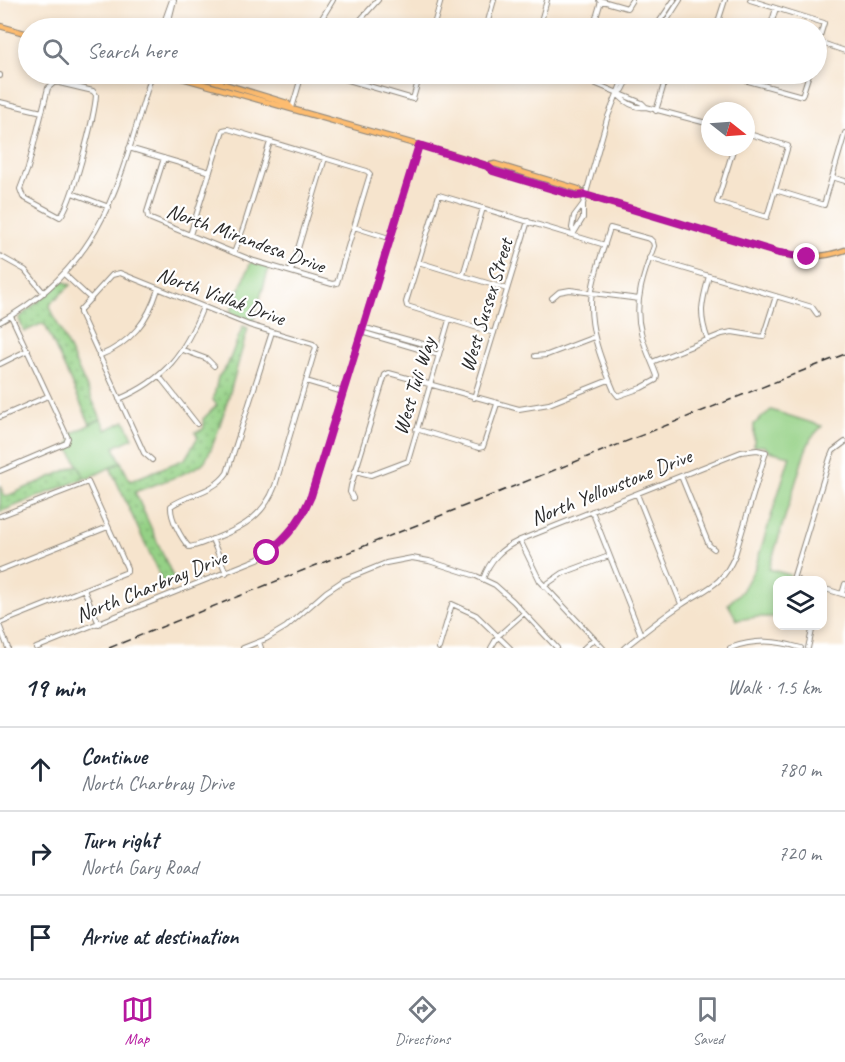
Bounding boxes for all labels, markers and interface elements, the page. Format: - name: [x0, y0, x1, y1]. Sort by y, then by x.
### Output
- search box: [18, 18, 827, 84]
- icon: search: [39, 35, 72, 68]
- text: Search here: [87, 37, 177, 65]
- north arrow: [701, 102, 755, 156]
- street label: North Mirandesa Drive: [163, 197, 331, 280]
- street label: West Sussex Street: [453, 233, 519, 375]
- route end: [793, 243, 819, 269]
- street label: North Vidlak Drive: [153, 261, 290, 332]
- street label: West Tuli Way: [387, 332, 442, 438]
- street label: North Yellowstone Drive: [527, 442, 697, 531]
- route start: [253, 539, 279, 565]
- street label: North Charbray Drive: [72, 543, 232, 628]
- map controls: [773, 576, 827, 630]
- button: layers: [773, 576, 827, 630]
- text: 19 min: [24, 671, 85, 704]
- text: Walk · 1.5 km: [727, 675, 821, 700]
- text: Continue: [81, 743, 147, 771]
- icon: ahead: [24, 753, 57, 786]
- text: 780 m: [778, 757, 821, 782]
- text: North Charbray Drive: [81, 771, 234, 796]
- text: Turn right: [81, 827, 158, 855]
- icon: right: [24, 837, 57, 870]
- text: 720 m: [778, 841, 821, 866]
- text: North Gary Road: [81, 855, 198, 880]
- icon: arrive: [24, 921, 57, 954]
- text: Arrive at destination: [81, 923, 238, 951]
- tab: Map: [121, 993, 154, 1049]
- tab: Directions: [395, 993, 450, 1049]
- tab: Saved: [691, 993, 724, 1049]

